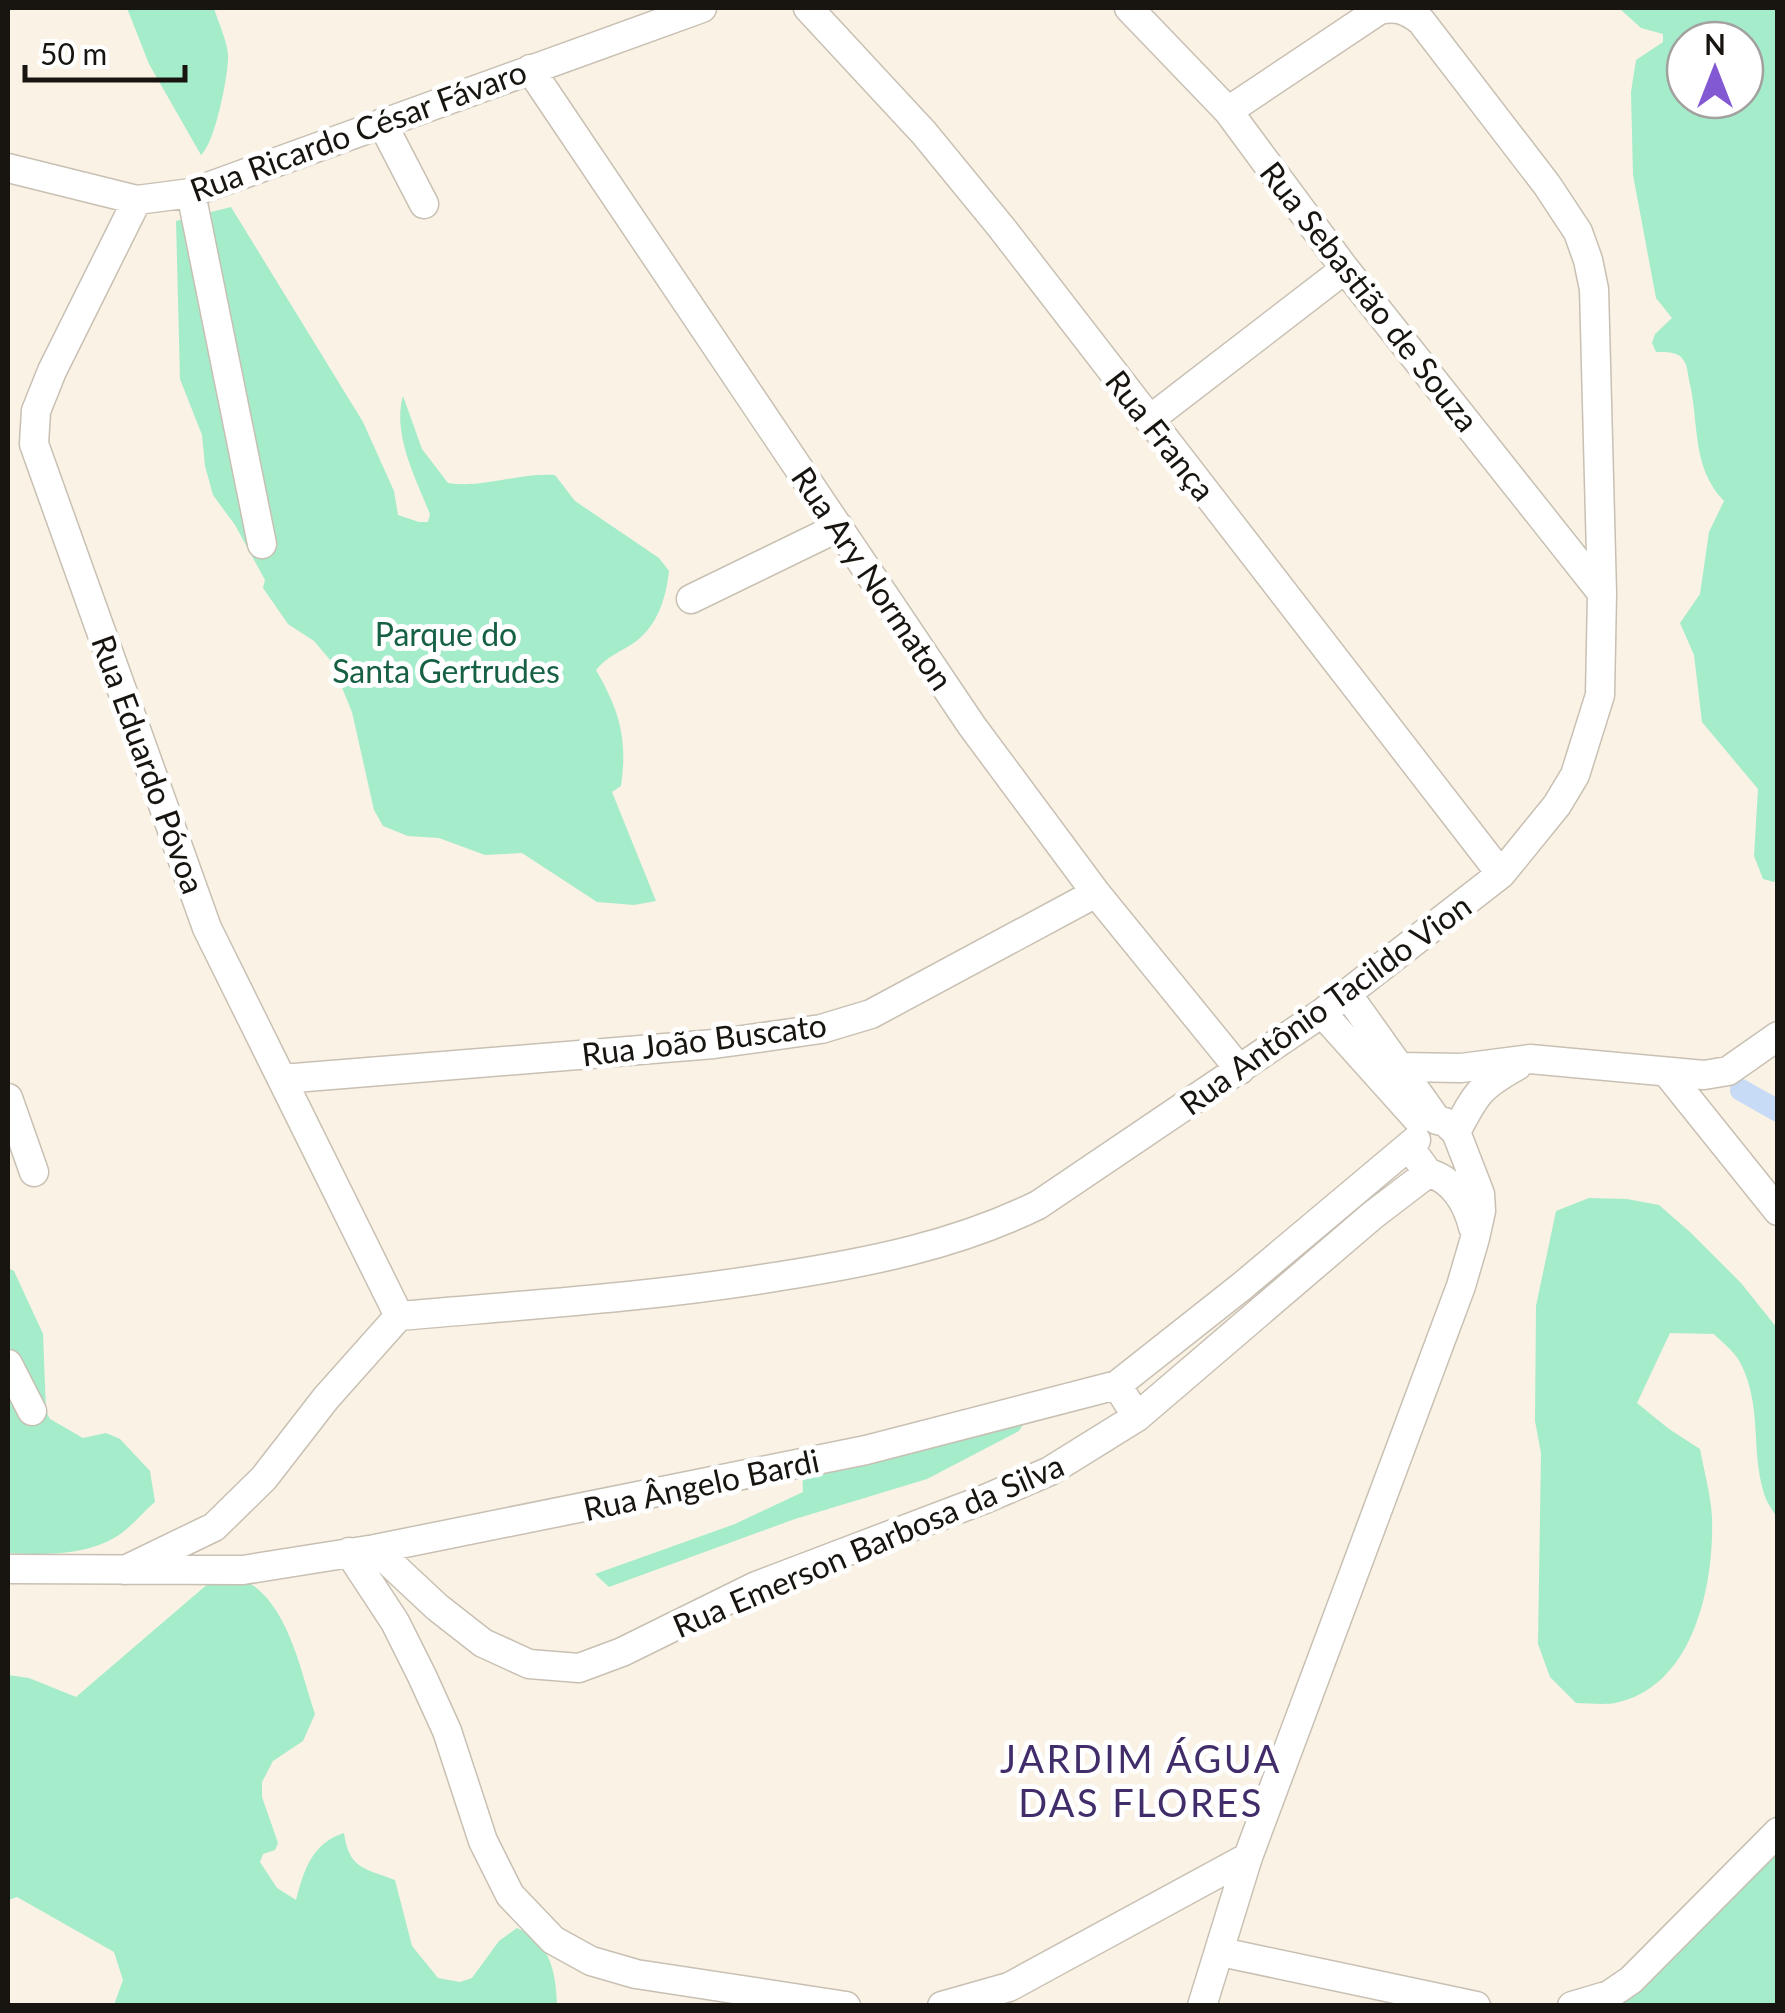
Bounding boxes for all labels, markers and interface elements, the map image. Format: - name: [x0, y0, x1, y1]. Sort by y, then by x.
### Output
- scale bar: [25, 20, 185, 82]
- north arrow: [1665, 20, 1765, 120]
- text: N: [1704, 27, 1726, 61]
- text: 50 m: [40, 35, 107, 71]
- street label: Rua Ricardo César Fávaro: [185, 51, 531, 209]
- street label: Rua Sebastião de Souza: [1253, 153, 1487, 439]
- street label: Rua França: [1098, 362, 1224, 508]
- street label: Rua Ary Normaton: [784, 459, 962, 697]
- park label: Parque do Santa Gertrudes: [332, 614, 560, 690]
- street label: Rua Eduardo Póvoa: [84, 629, 214, 899]
- street label: Rua Antônio Tacildo Vion: [1172, 885, 1478, 1123]
- street label: Rua João Buscato: [579, 1005, 829, 1073]
- street label: Rua Ângelo Bardi: [580, 1440, 822, 1528]
- street label: Rua Emerson Barbosa da Silva: [667, 1445, 1069, 1645]
- district label: JARDIM ÁGUA DAS FLORES: [1000, 1735, 1282, 1825]

